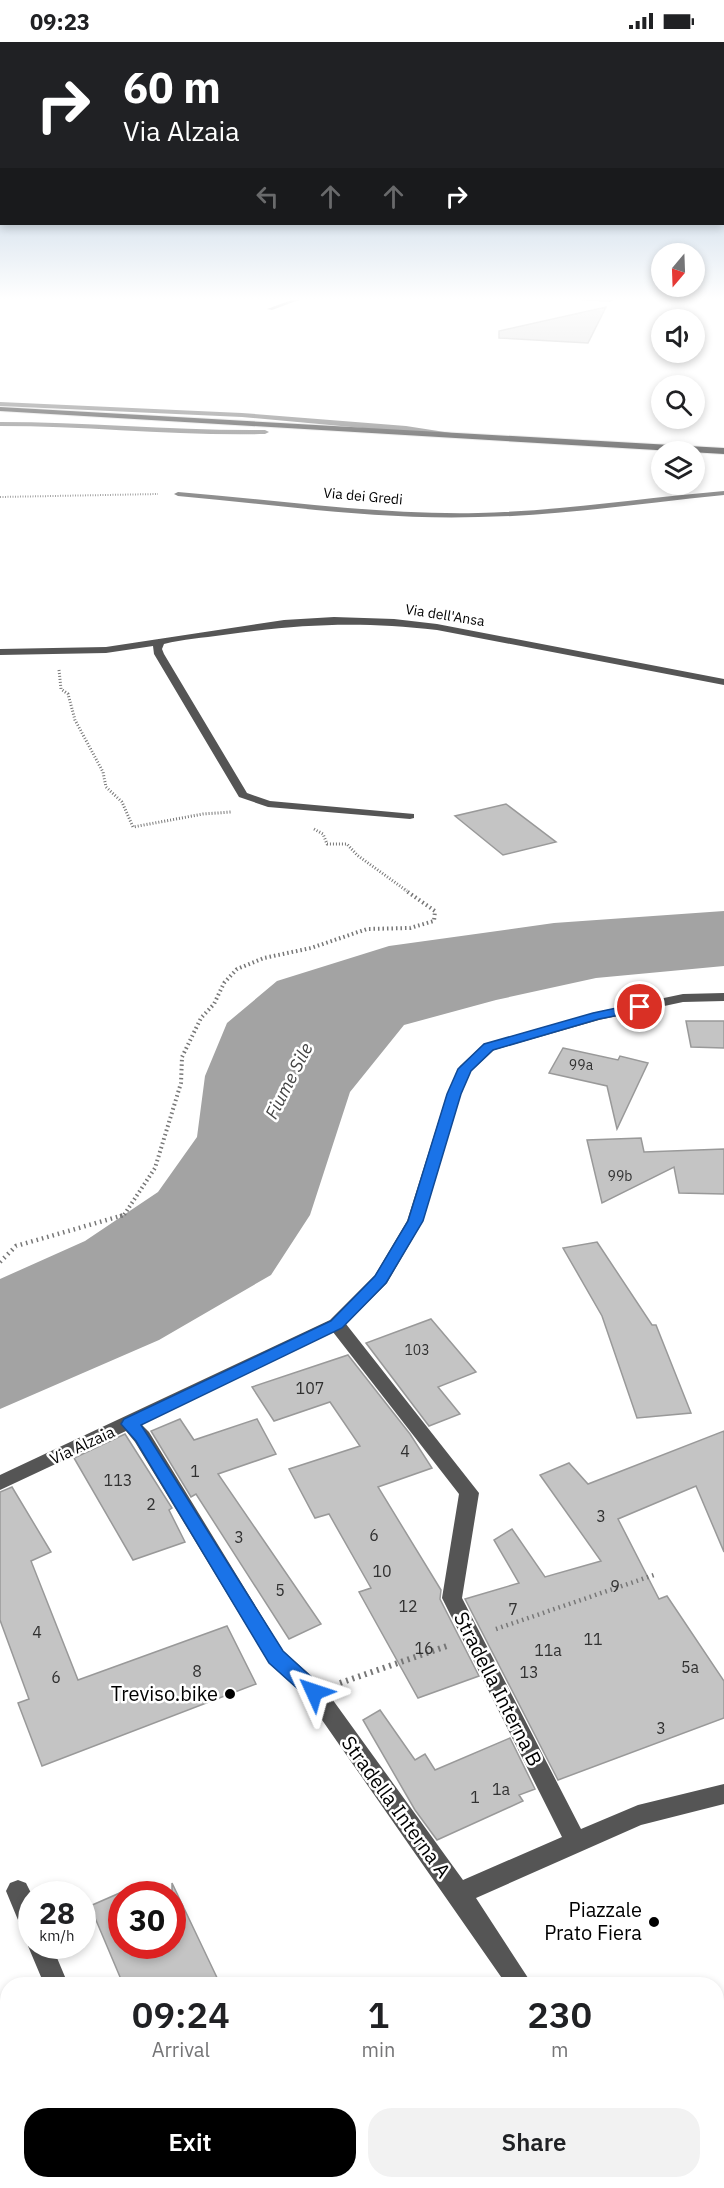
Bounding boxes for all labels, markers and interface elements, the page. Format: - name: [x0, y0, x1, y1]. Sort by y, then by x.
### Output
- text: 09:23: [30, 7, 90, 36]
- text: 60 m: [123, 60, 221, 115]
- icon: right: [24, 66, 102, 144]
- text: Via Alzaia: [123, 113, 240, 148]
- icon: left: [251, 180, 284, 213]
- icon: ahead: [314, 180, 347, 213]
- icon: ahead: [377, 180, 410, 213]
- icon: right: [440, 180, 473, 213]
- north arrow: [651, 243, 705, 297]
- map controls: [651, 243, 705, 495]
- button: sound: [651, 309, 705, 363]
- button: search: [651, 375, 705, 429]
- button: layers: [651, 441, 705, 495]
- street label: Via dei Gredi: [323, 484, 403, 508]
- street label: Via dell'Ansa: [404, 600, 486, 630]
- pin: [614, 981, 665, 1032]
- icon: arrive: [623, 990, 656, 1023]
- water label: Fiume Sile: [260, 1039, 318, 1123]
- house number: 99a: [569, 1056, 594, 1074]
- house number: 99b: [608, 1167, 632, 1185]
- house number: 103: [404, 1341, 430, 1359]
- house number: 107: [296, 1378, 324, 1398]
- street label: Via Alzaia: [46, 1421, 118, 1469]
- house number: 4: [400, 1441, 410, 1461]
- house number: 1: [190, 1461, 200, 1481]
- house number: 113: [104, 1470, 132, 1490]
- house number: 2: [146, 1494, 156, 1514]
- house number: 3: [596, 1506, 606, 1526]
- house number: 6: [369, 1525, 379, 1545]
- house number: 3: [234, 1527, 244, 1547]
- house number: 10: [372, 1561, 392, 1581]
- house number: 9: [610, 1576, 620, 1596]
- house number: 5: [275, 1580, 285, 1600]
- house number: 12: [398, 1596, 418, 1616]
- house number: 7: [508, 1599, 518, 1619]
- street label: Stradella Interna B: [448, 1607, 549, 1771]
- house number: 4: [32, 1622, 42, 1642]
- house number: 11: [583, 1629, 603, 1649]
- house number: 16: [414, 1638, 434, 1658]
- house number: 11a: [534, 1640, 562, 1660]
- house number: 5a: [681, 1657, 700, 1677]
- position arrow: [282, 1660, 346, 1724]
- house number: 8: [192, 1661, 202, 1681]
- house number: 13: [519, 1662, 539, 1682]
- house number: 6: [51, 1667, 61, 1687]
- place label: Treviso.bike: [111, 1680, 218, 1707]
- marker: Treviso.bike: [223, 1687, 237, 1701]
- house number: 3: [656, 1718, 666, 1738]
- street label: Stradella Interna A: [336, 1730, 457, 1883]
- house number: 1a: [492, 1779, 511, 1799]
- house number: 1: [470, 1787, 480, 1807]
- speed limit sign: 30: [108, 1881, 186, 1959]
- text: 28: [39, 1893, 75, 1932]
- place label: Piazzale Prato Fiera: [544, 1896, 642, 1946]
- marker: Piazzale Prato Fiera: [647, 1915, 661, 1929]
- text: km/h: [39, 1926, 75, 1945]
- text: 09:24: [132, 1991, 230, 2038]
- text: 1: [368, 1991, 389, 2038]
- text: 230: [527, 1991, 592, 2038]
- text: Arrival: [152, 2036, 210, 2063]
- text: min: [362, 2036, 395, 2063]
- text: m: [551, 2036, 568, 2063]
- button: Exit: [24, 2108, 356, 2177]
- button: Share: [368, 2108, 700, 2177]

